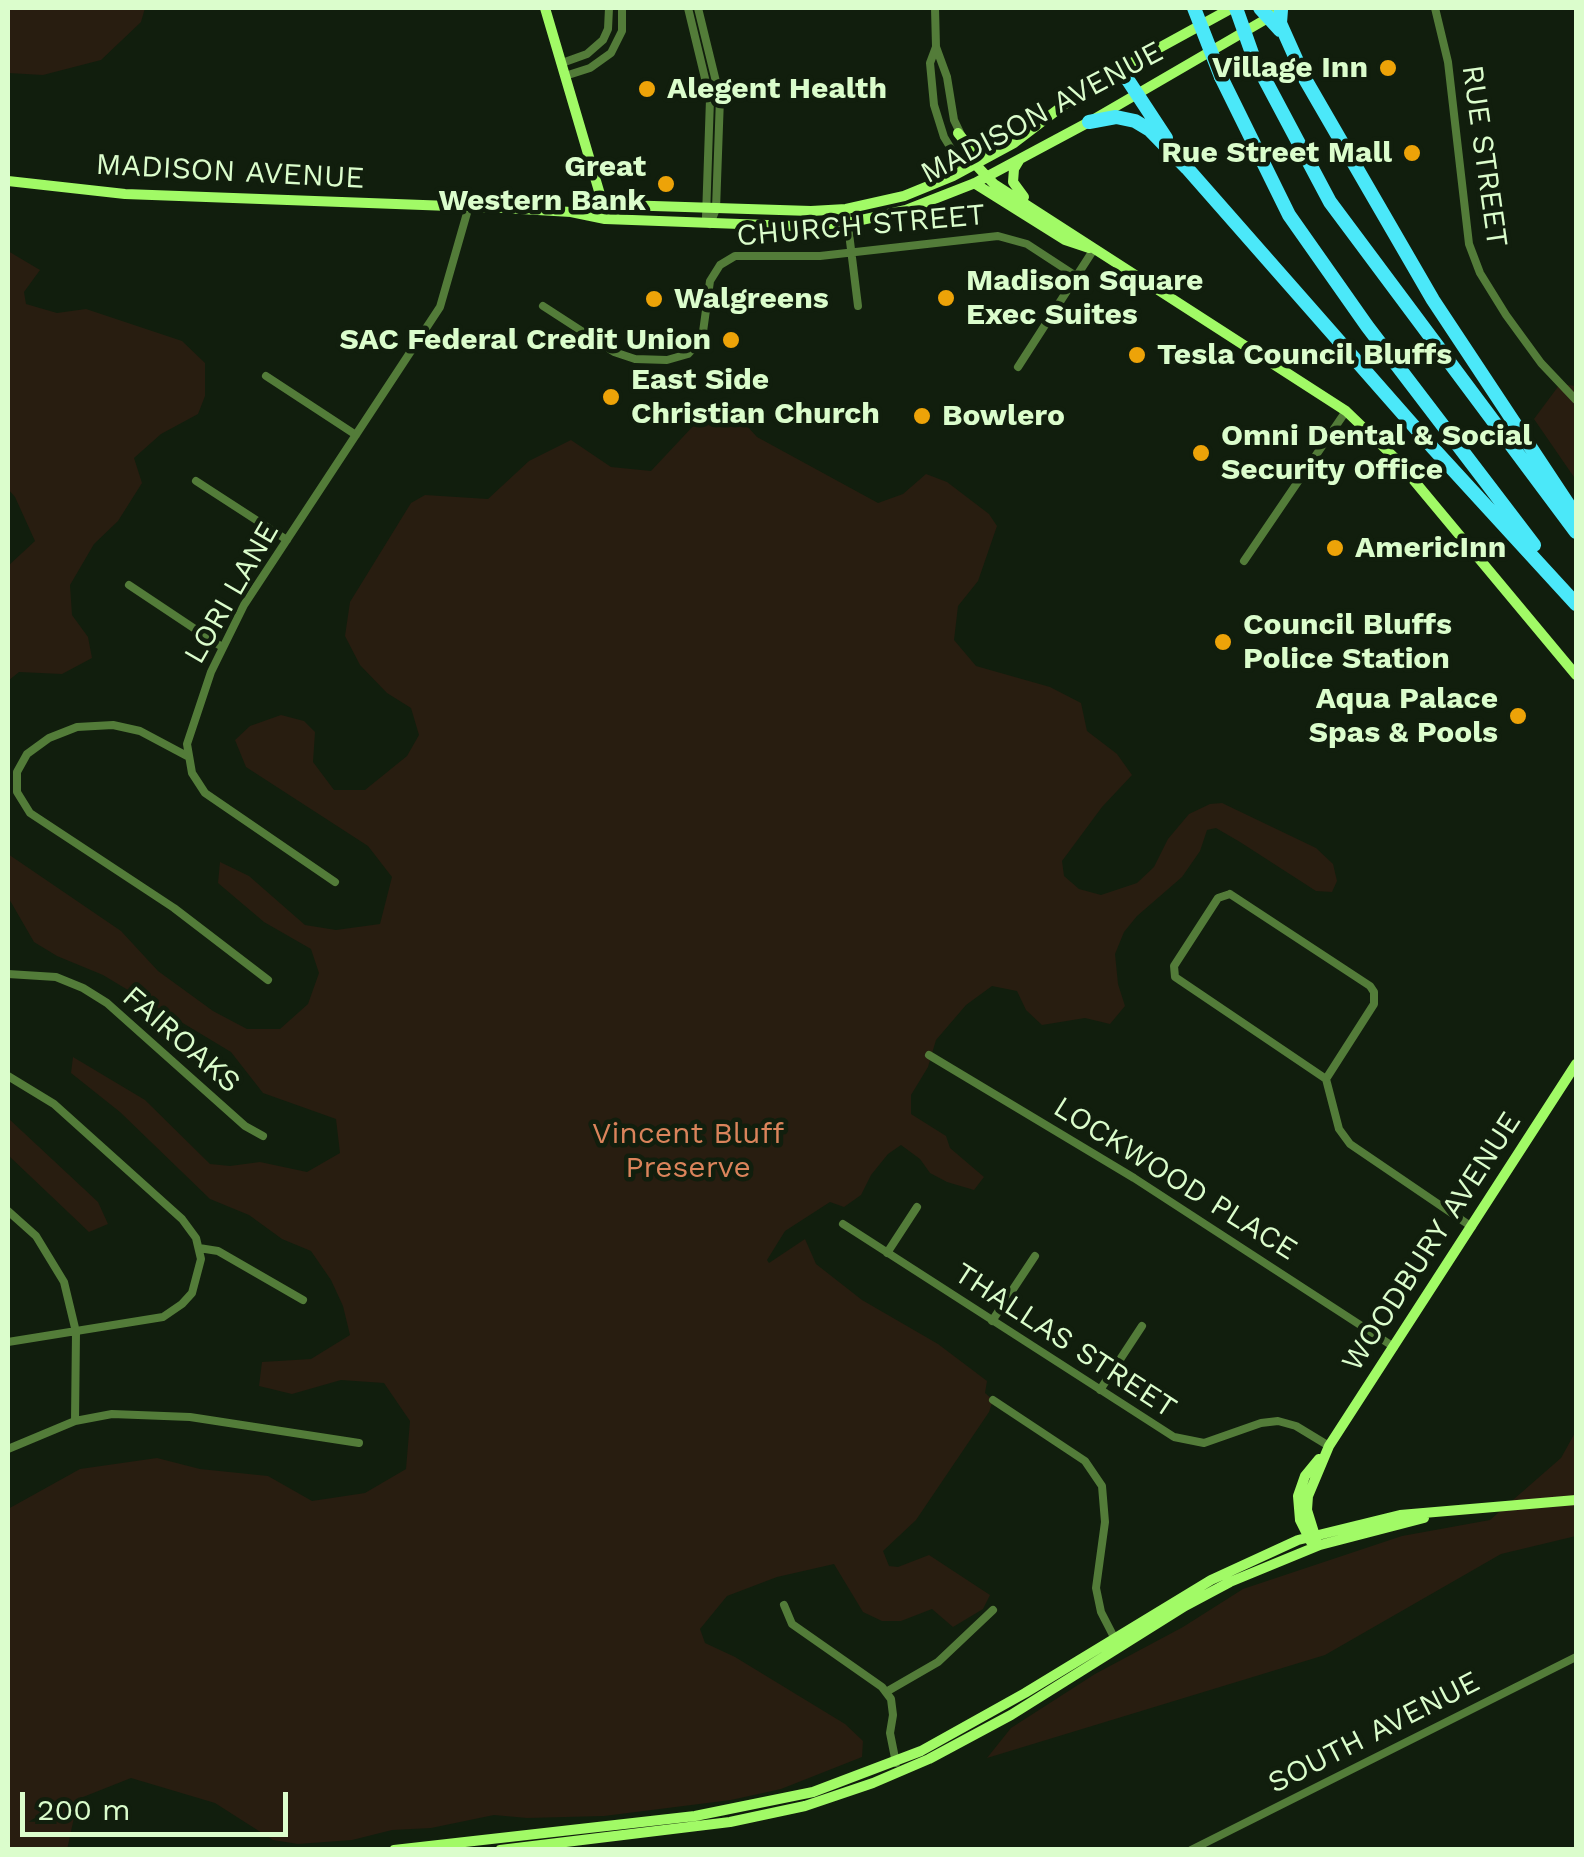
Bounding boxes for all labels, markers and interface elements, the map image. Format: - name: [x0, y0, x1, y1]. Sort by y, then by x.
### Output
- street label: MADISON AVENUE: [915, 34, 1169, 192]
- place label: Village Inn: [1212, 50, 1368, 86]
- marker: Village Inn: [1377, 57, 1399, 79]
- street label: RUE STREET: [1453, 63, 1515, 249]
- place label: Alegent Health: [667, 71, 887, 107]
- marker: Alegent Health: [636, 78, 658, 100]
- place label: Rue Street Mall: [1161, 135, 1392, 171]
- marker: Rue Street Mall: [1401, 142, 1423, 164]
- street label: MADISON AVENUE: [95, 147, 365, 197]
- place label: Great Western Bank: [439, 149, 646, 220]
- marker: Great Western Bank: [655, 173, 677, 195]
- street label: CHURCH STREET: [735, 197, 987, 255]
- place label: Madison Square Exec Suites: [966, 263, 1203, 334]
- place label: Walgreens: [674, 281, 829, 317]
- marker: Madison Square Exec Suites: [935, 287, 957, 309]
- marker: Walgreens: [643, 288, 665, 310]
- place label: SAC Federal Credit Union: [339, 322, 711, 358]
- marker: SAC Federal Credit Union: [720, 329, 742, 351]
- place label: Tesla Council Bluffs: [1157, 337, 1452, 373]
- marker: Tesla Council Bluffs: [1126, 344, 1148, 366]
- place label: East Side Christian Church: [631, 362, 880, 432]
- marker: East Side Christian Church: [600, 386, 622, 408]
- place label: Bowlero: [942, 398, 1065, 434]
- marker: Bowlero: [911, 405, 933, 427]
- place label: Omni Dental & Social Security Office: [1221, 418, 1532, 488]
- marker: Omni Dental & Social Security Office: [1190, 442, 1212, 464]
- street label: LORI LANE: [177, 516, 287, 670]
- place label: AmericInn: [1355, 530, 1506, 566]
- marker: AmericInn: [1324, 537, 1346, 559]
- place label: Council Bluffs Police Station: [1243, 607, 1452, 678]
- marker: Council Bluffs Police Station: [1212, 631, 1234, 653]
- place label: Aqua Palace Spas & Pools: [1309, 681, 1498, 752]
- marker: Aqua Palace Spas & Pools: [1507, 705, 1529, 727]
- street label: FAIROAKS: [115, 979, 247, 1101]
- street label: LOCKWOOD PLACE: [1047, 1089, 1303, 1269]
- street label: WOODBURY AVENUE: [1335, 1106, 1529, 1378]
- park label: Vincent Bluff Preserve: [592, 1116, 784, 1186]
- street label: THALLAS STREET: [947, 1256, 1183, 1426]
- street label: SOUTH AVENUE: [1262, 1664, 1486, 1802]
- scale bar: [25, 1772, 292, 1834]
- text: 200 m: [37, 1792, 131, 1827]

